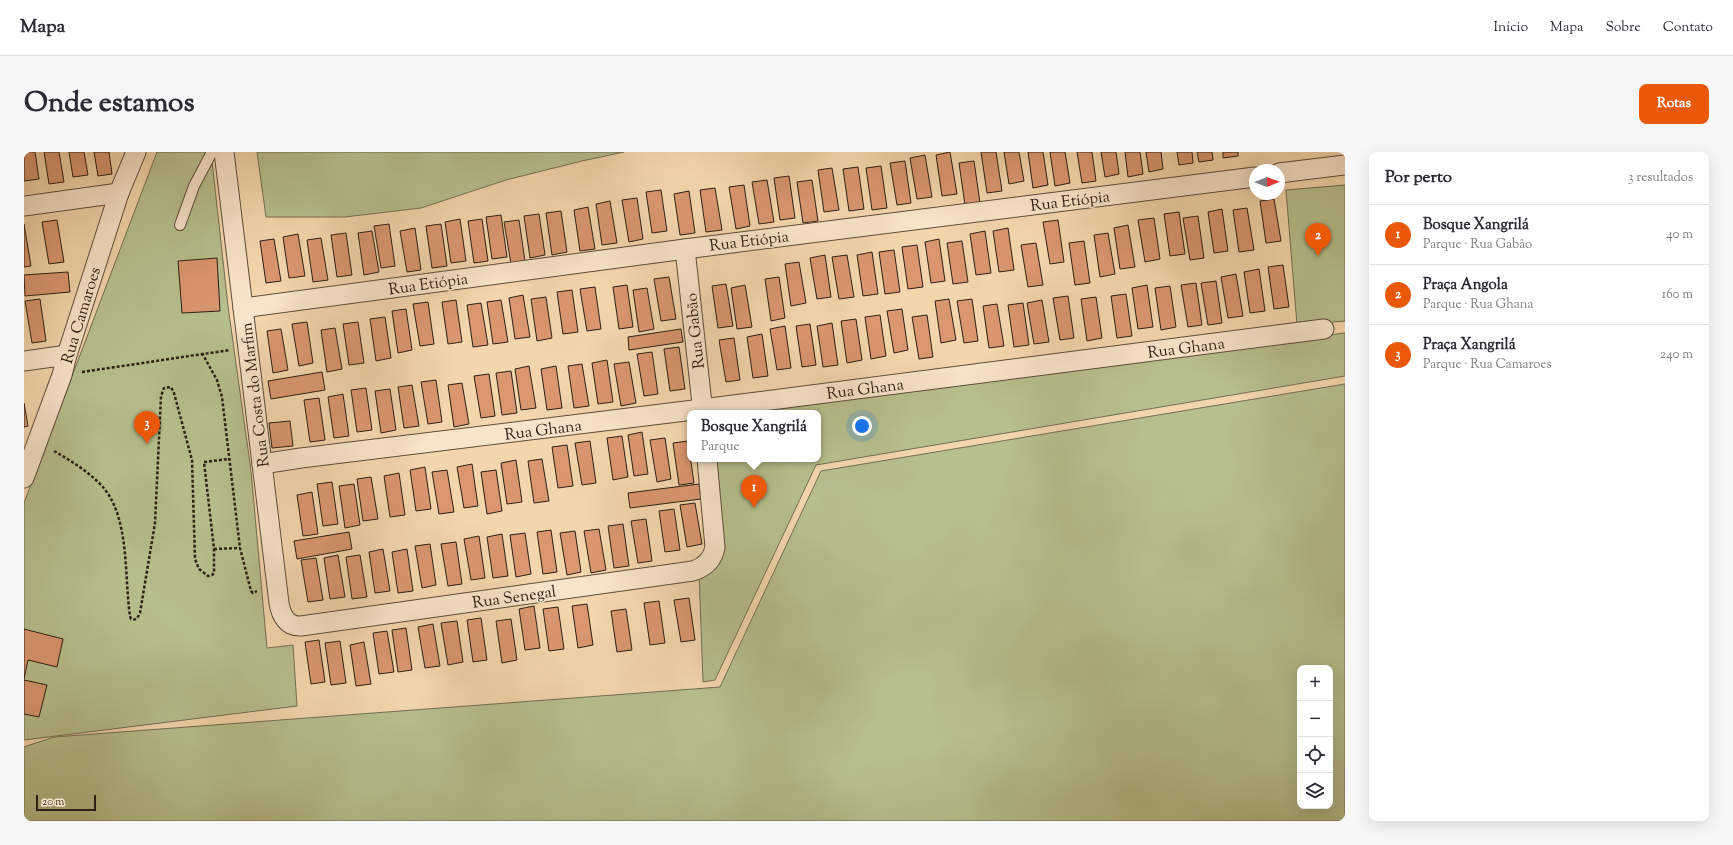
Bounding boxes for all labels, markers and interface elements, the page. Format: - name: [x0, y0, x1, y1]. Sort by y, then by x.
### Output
- text: Mapa: [20, 14, 65, 41]
- text: Início: [1493, 18, 1528, 38]
- text: Mapa: [1550, 18, 1583, 38]
- text: Sobre: [1605, 18, 1641, 38]
- text: Contato: [1663, 18, 1713, 38]
- text: Onde estamos: [24, 84, 194, 124]
- button: Rotas: [1639, 84, 1709, 124]
- north arrow: [1249, 164, 1285, 200]
- text: Por perto: [1385, 166, 1452, 190]
- text: 3 resultados: [1628, 169, 1693, 187]
- street label: Rua Etiópia: [1029, 186, 1112, 219]
- text: Bosque Xangrilá: [1423, 215, 1529, 236]
- pin: 2: [1305, 223, 1331, 256]
- street label: Rua Etiópia: [708, 226, 791, 259]
- text: 1: [1396, 226, 1400, 244]
- text: 40 m: [1666, 226, 1693, 244]
- text: Parque · Rua Gabão: [1423, 236, 1532, 254]
- street label: Rua Camaroes: [57, 265, 108, 367]
- street label: Rua Etiópia: [387, 268, 470, 302]
- text: Praça Angola: [1423, 275, 1508, 296]
- text: 2: [1395, 286, 1401, 304]
- text: 160 m: [1662, 286, 1693, 304]
- street label: Rua Gabão: [681, 292, 712, 370]
- text: Parque · Rua Ghana: [1423, 296, 1533, 314]
- street label: Rua Costa do Marfim: [236, 321, 277, 468]
- street label: Rua Ghana: [1146, 333, 1227, 366]
- text: Praça Xangrilá: [1423, 335, 1516, 356]
- text: 3: [1395, 346, 1401, 364]
- text: 240 m: [1660, 346, 1693, 364]
- text: Parque · Rua Camaroes: [1423, 356, 1552, 374]
- street label: Rua Ghana: [825, 374, 906, 407]
- popup: [687, 410, 821, 462]
- pin: 3: [134, 411, 160, 444]
- street label: Rua Ghana: [503, 415, 584, 448]
- your location: [852, 416, 872, 436]
- text: Bosque Xangrilá: [701, 417, 807, 438]
- text: Parque: [701, 438, 740, 456]
- pin: 1: [741, 475, 767, 508]
- street label: Rua Senegal: [471, 581, 558, 616]
- map controls: [1297, 665, 1333, 809]
- button: +: [1297, 665, 1333, 701]
- button: −: [1297, 701, 1333, 737]
- button: locate: [1297, 737, 1333, 773]
- button: layers: [1297, 773, 1333, 809]
- scale bar: [36, 793, 96, 812]
- text: 20 m: [42, 794, 64, 810]

